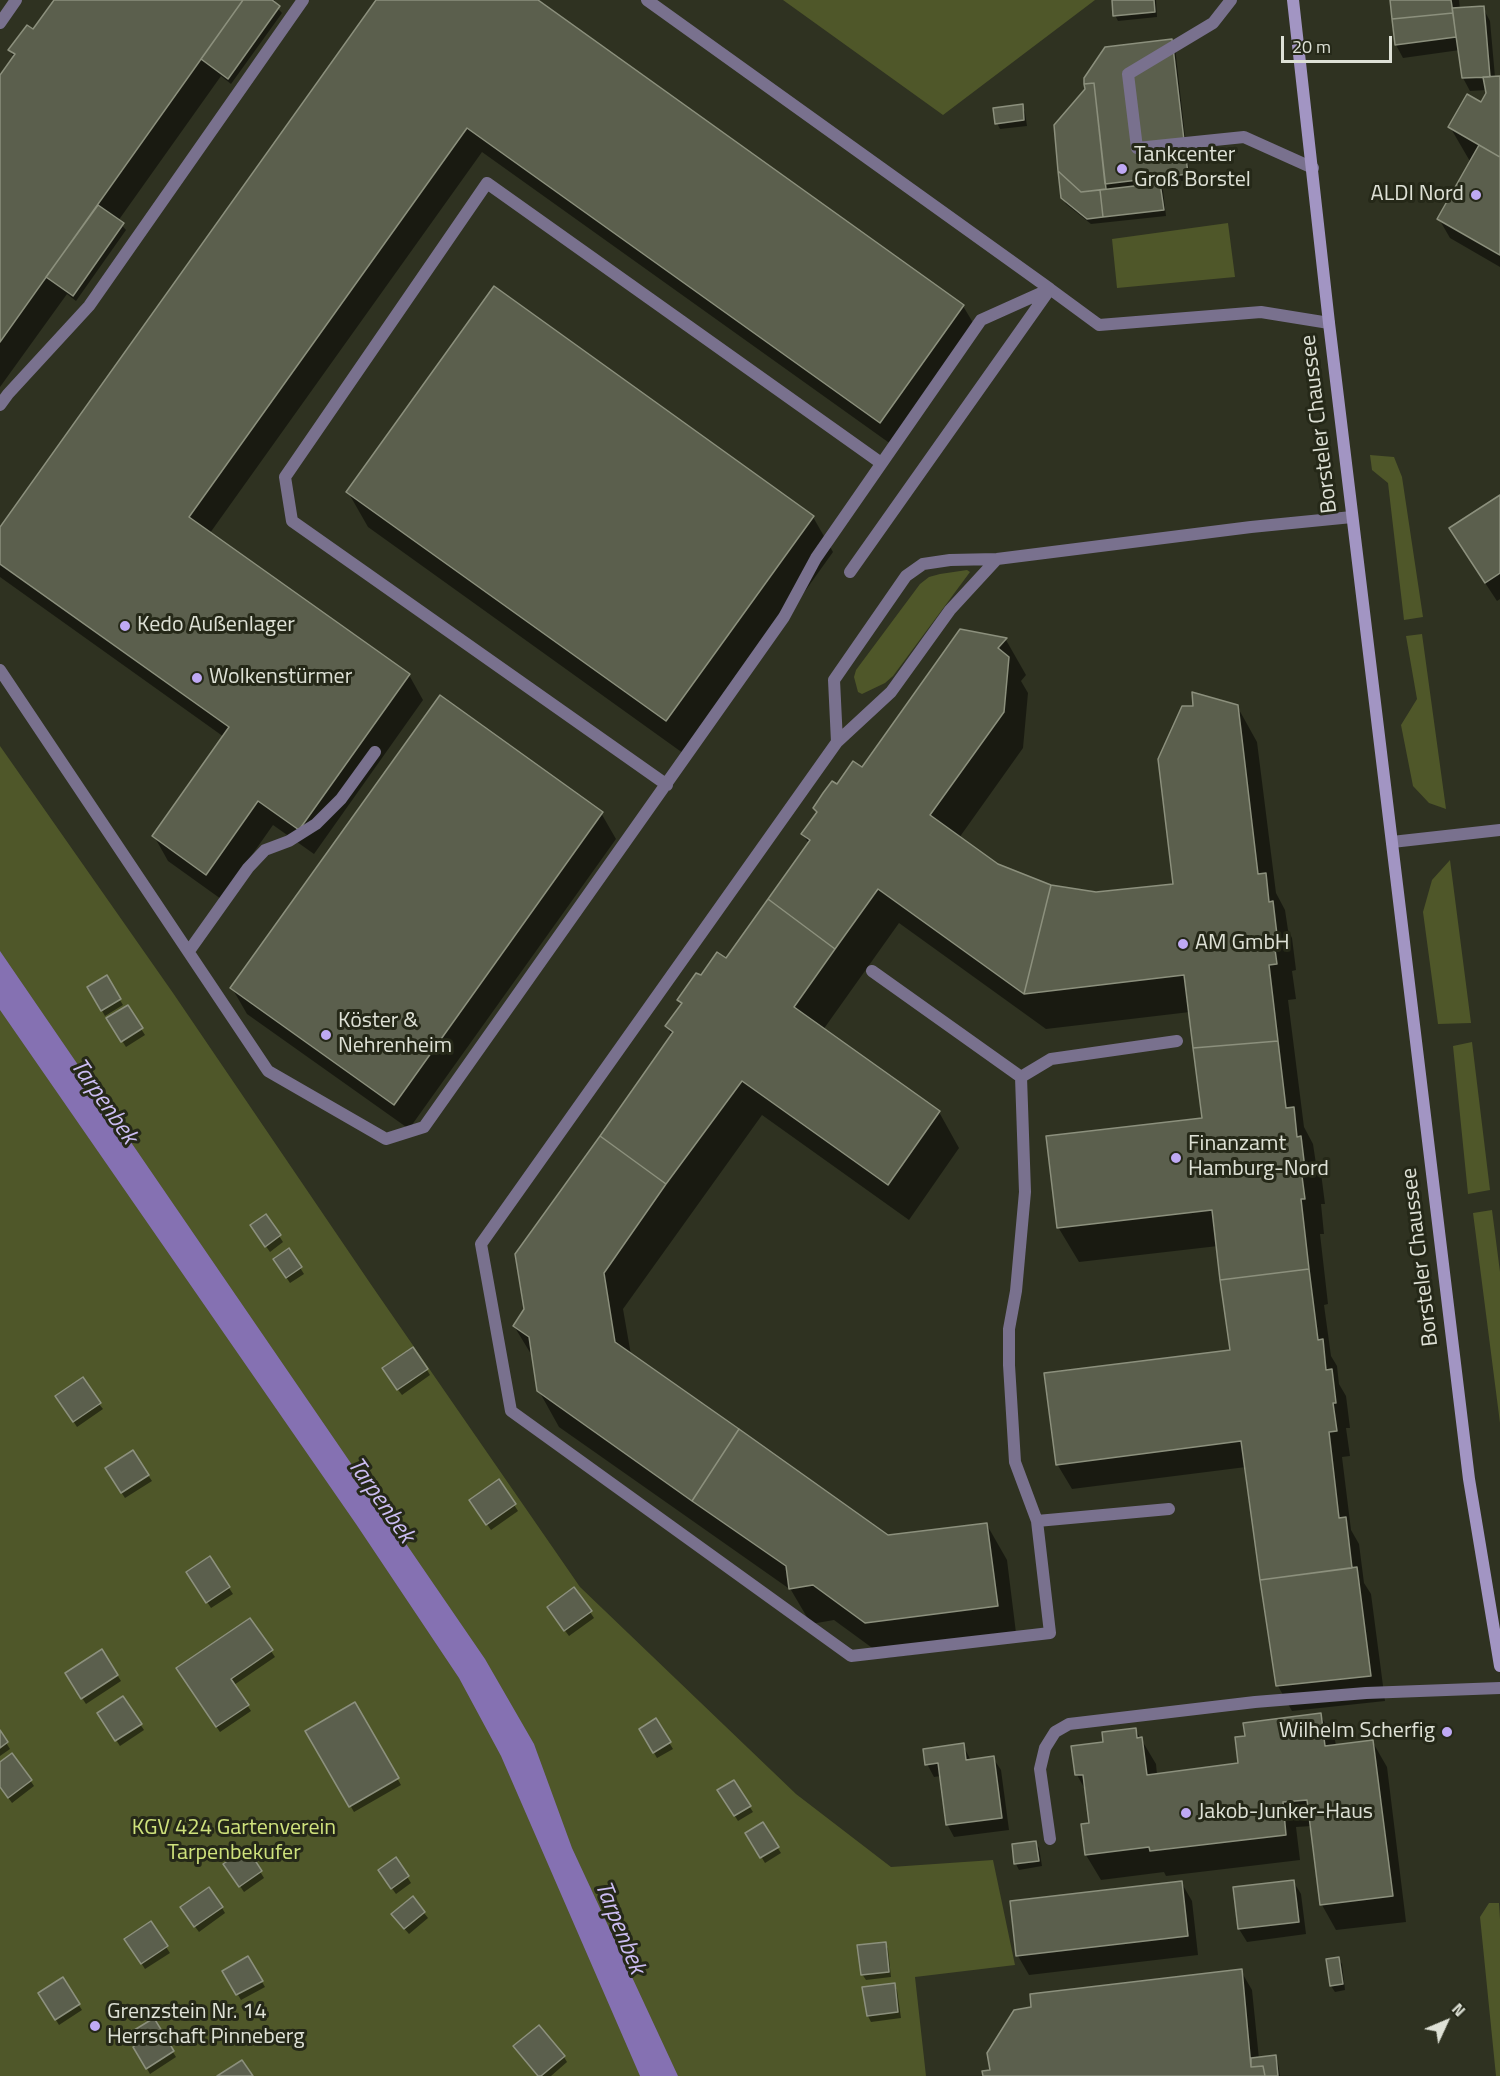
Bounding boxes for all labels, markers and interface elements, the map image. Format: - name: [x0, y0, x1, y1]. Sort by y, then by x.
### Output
- scale bar: [1284, 24, 1395, 62]
- text: 20 m: [1292, 33, 1331, 60]
- place label: Tankcenter Groß Borstel: [1134, 143, 1251, 194]
- marker: Tankcenter Groß Borstel: [1115, 162, 1129, 176]
- place label: ALDI Nord: [1371, 182, 1464, 208]
- marker: ALDI Nord: [1469, 188, 1483, 202]
- street label: Borsteler Chaussee: [1296, 333, 1344, 515]
- place label: Kedo Außenlager: [137, 613, 295, 639]
- marker: Kedo Außenlager: [118, 619, 132, 633]
- place label: Wolkenstürmer: [209, 665, 352, 691]
- marker: Wolkenstürmer: [190, 671, 204, 685]
- place label: AM GmbH: [1195, 931, 1290, 957]
- marker: AM GmbH: [1176, 937, 1190, 951]
- place label: Köster & Nehrenheim: [338, 1009, 452, 1060]
- marker: Köster & Nehrenheim: [319, 1028, 333, 1042]
- water label: Tarpenbek: [63, 1054, 143, 1150]
- place label: Finanzamt Hamburg-Nord: [1188, 1132, 1329, 1184]
- marker: Finanzamt Hamburg-Nord: [1169, 1151, 1183, 1165]
- street label: Borsteler Chaussee: [1397, 1166, 1445, 1348]
- water label: Tarpenbek: [340, 1453, 420, 1549]
- place label: Wilhelm Scherfig: [1279, 1719, 1435, 1745]
- marker: Wilhelm Scherfig: [1440, 1725, 1454, 1739]
- place label: Jakob-Junker-Haus: [1198, 1800, 1373, 1826]
- marker: Jakob-Junker-Haus: [1179, 1806, 1193, 1820]
- park label: KGV 424 Gartenverein Tarpenbekufer: [132, 1816, 336, 1868]
- water label: Tarpenbek: [587, 1877, 651, 1979]
- north arrow: [1416, 1992, 1476, 2052]
- text: N: [1446, 1997, 1471, 2022]
- place label: Grenzstein Nr. 14 Herrschaft Pinneberg: [107, 2000, 305, 2052]
- marker: Grenzstein Nr. 14 Herrschaft Pinneberg: [88, 2019, 102, 2033]

